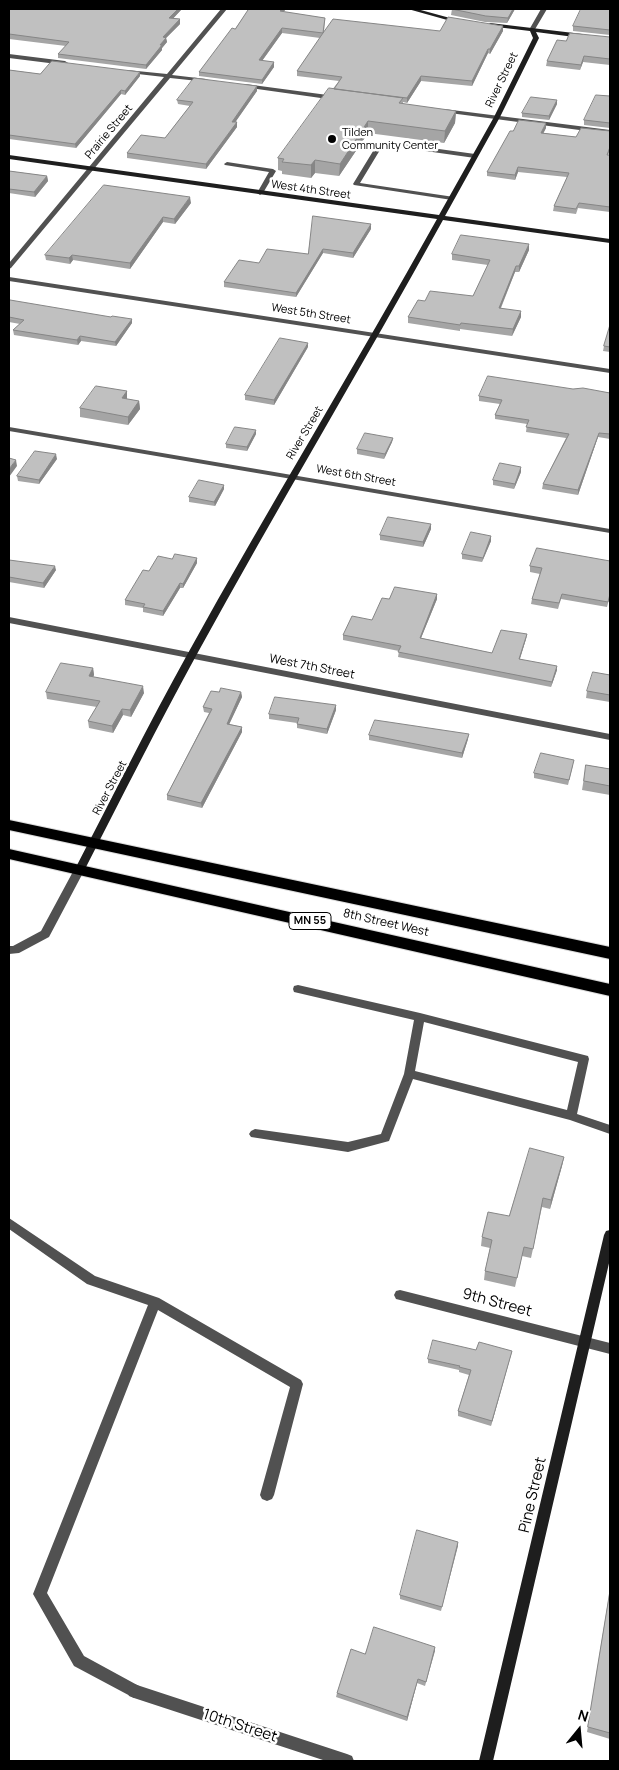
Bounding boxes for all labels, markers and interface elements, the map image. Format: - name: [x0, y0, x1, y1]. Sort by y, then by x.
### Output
- street label: River Street: [483, 50, 521, 110]
- street label: Prairie Street: [83, 102, 135, 162]
- place label: Tilden Community Center: [342, 126, 438, 152]
- marker: Tilden Community Center: [326, 133, 338, 145]
- street label: West 4th Street: [270, 178, 352, 202]
- street label: West 5th Street: [270, 301, 352, 327]
- street label: River Street: [284, 404, 326, 462]
- street label: West 6th Street: [315, 462, 397, 490]
- street label: West 7th Street: [268, 652, 356, 682]
- street label: River Street: [90, 759, 130, 817]
- street label: 8th Street West: [342, 906, 430, 940]
- road number: MN 55: [289, 912, 331, 929]
- street label: 9th Street: [460, 1285, 534, 1321]
- street label: Pine Street: [516, 1455, 550, 1535]
- north arrow: [554, 1705, 604, 1755]
- text: N: [576, 1705, 591, 1726]
- street label: 10th Street: [201, 1706, 279, 1746]

